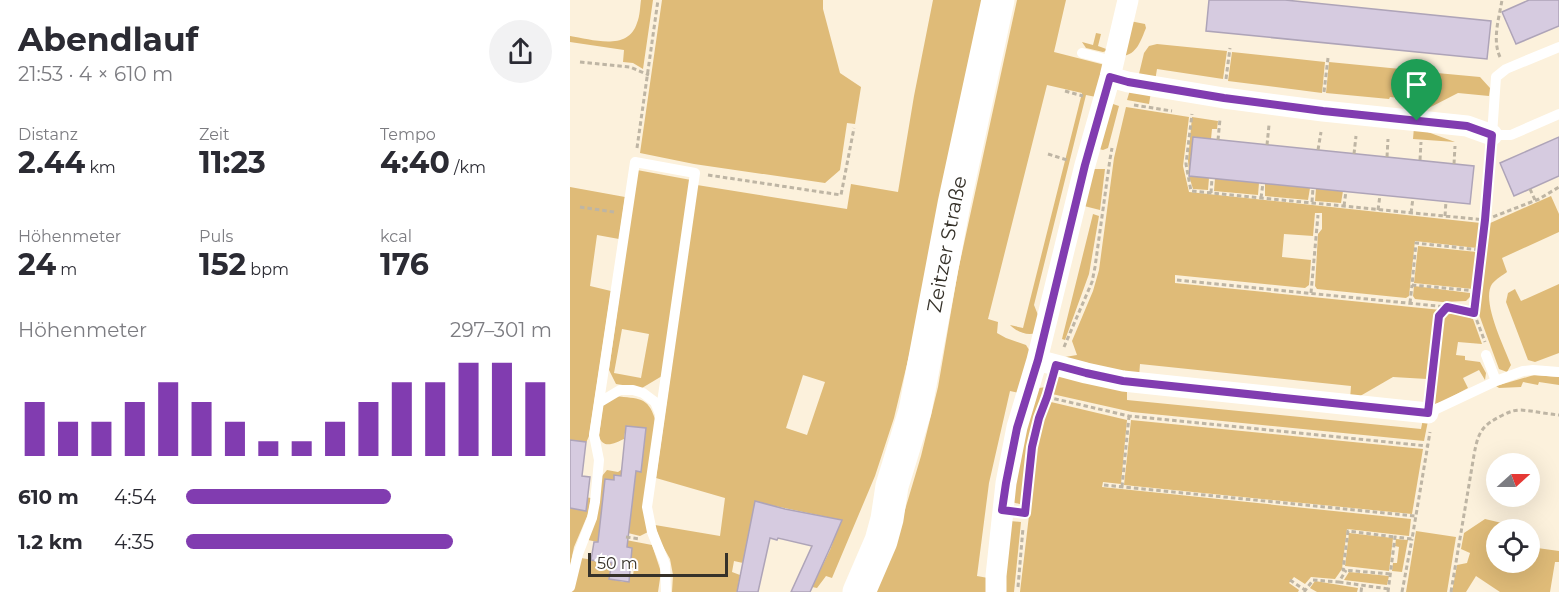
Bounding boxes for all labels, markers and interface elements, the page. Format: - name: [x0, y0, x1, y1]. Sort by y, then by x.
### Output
- text: Abendlauf: [18, 19, 198, 59]
- button: share: [489, 20, 552, 83]
- pin: [1391, 59, 1442, 121]
- text: 21:53 · 4 × 610 m: [18, 62, 173, 86]
- icon: arrive: [1400, 68, 1433, 101]
- text: Distanz: [18, 125, 78, 144]
- text: Zeit: [199, 125, 230, 144]
- text: Tempo: [380, 125, 436, 144]
- text: 2.44: [18, 144, 85, 181]
- text: 11:23: [199, 144, 266, 181]
- text: 4:40: [380, 144, 450, 181]
- text: km: [85, 158, 116, 177]
- text: /km: [450, 158, 486, 177]
- street label: Zeitzer Straße: [922, 174, 972, 314]
- text: Höhenmeter: [18, 227, 121, 246]
- text: Puls: [199, 227, 233, 246]
- text: kcal: [380, 227, 412, 246]
- text: 24: [18, 246, 56, 283]
- text: 152: [199, 246, 246, 283]
- text: 176: [380, 246, 429, 283]
- text: m: [56, 260, 77, 279]
- text: bpm: [246, 260, 289, 279]
- text: Höhenmeter: [18, 318, 147, 342]
- text: 297–301 m: [450, 318, 552, 342]
- north arrow: [1486, 453, 1540, 507]
- map controls: [1486, 453, 1540, 573]
- text: 610 m: [18, 485, 79, 509]
- text: 4:54: [114, 485, 156, 509]
- button: locate: [1486, 519, 1540, 573]
- text: 1.2 km: [18, 530, 83, 554]
- text: 4:35: [114, 530, 154, 554]
- scale bar: [588, 550, 728, 578]
- text: 50 m: [597, 554, 638, 573]

